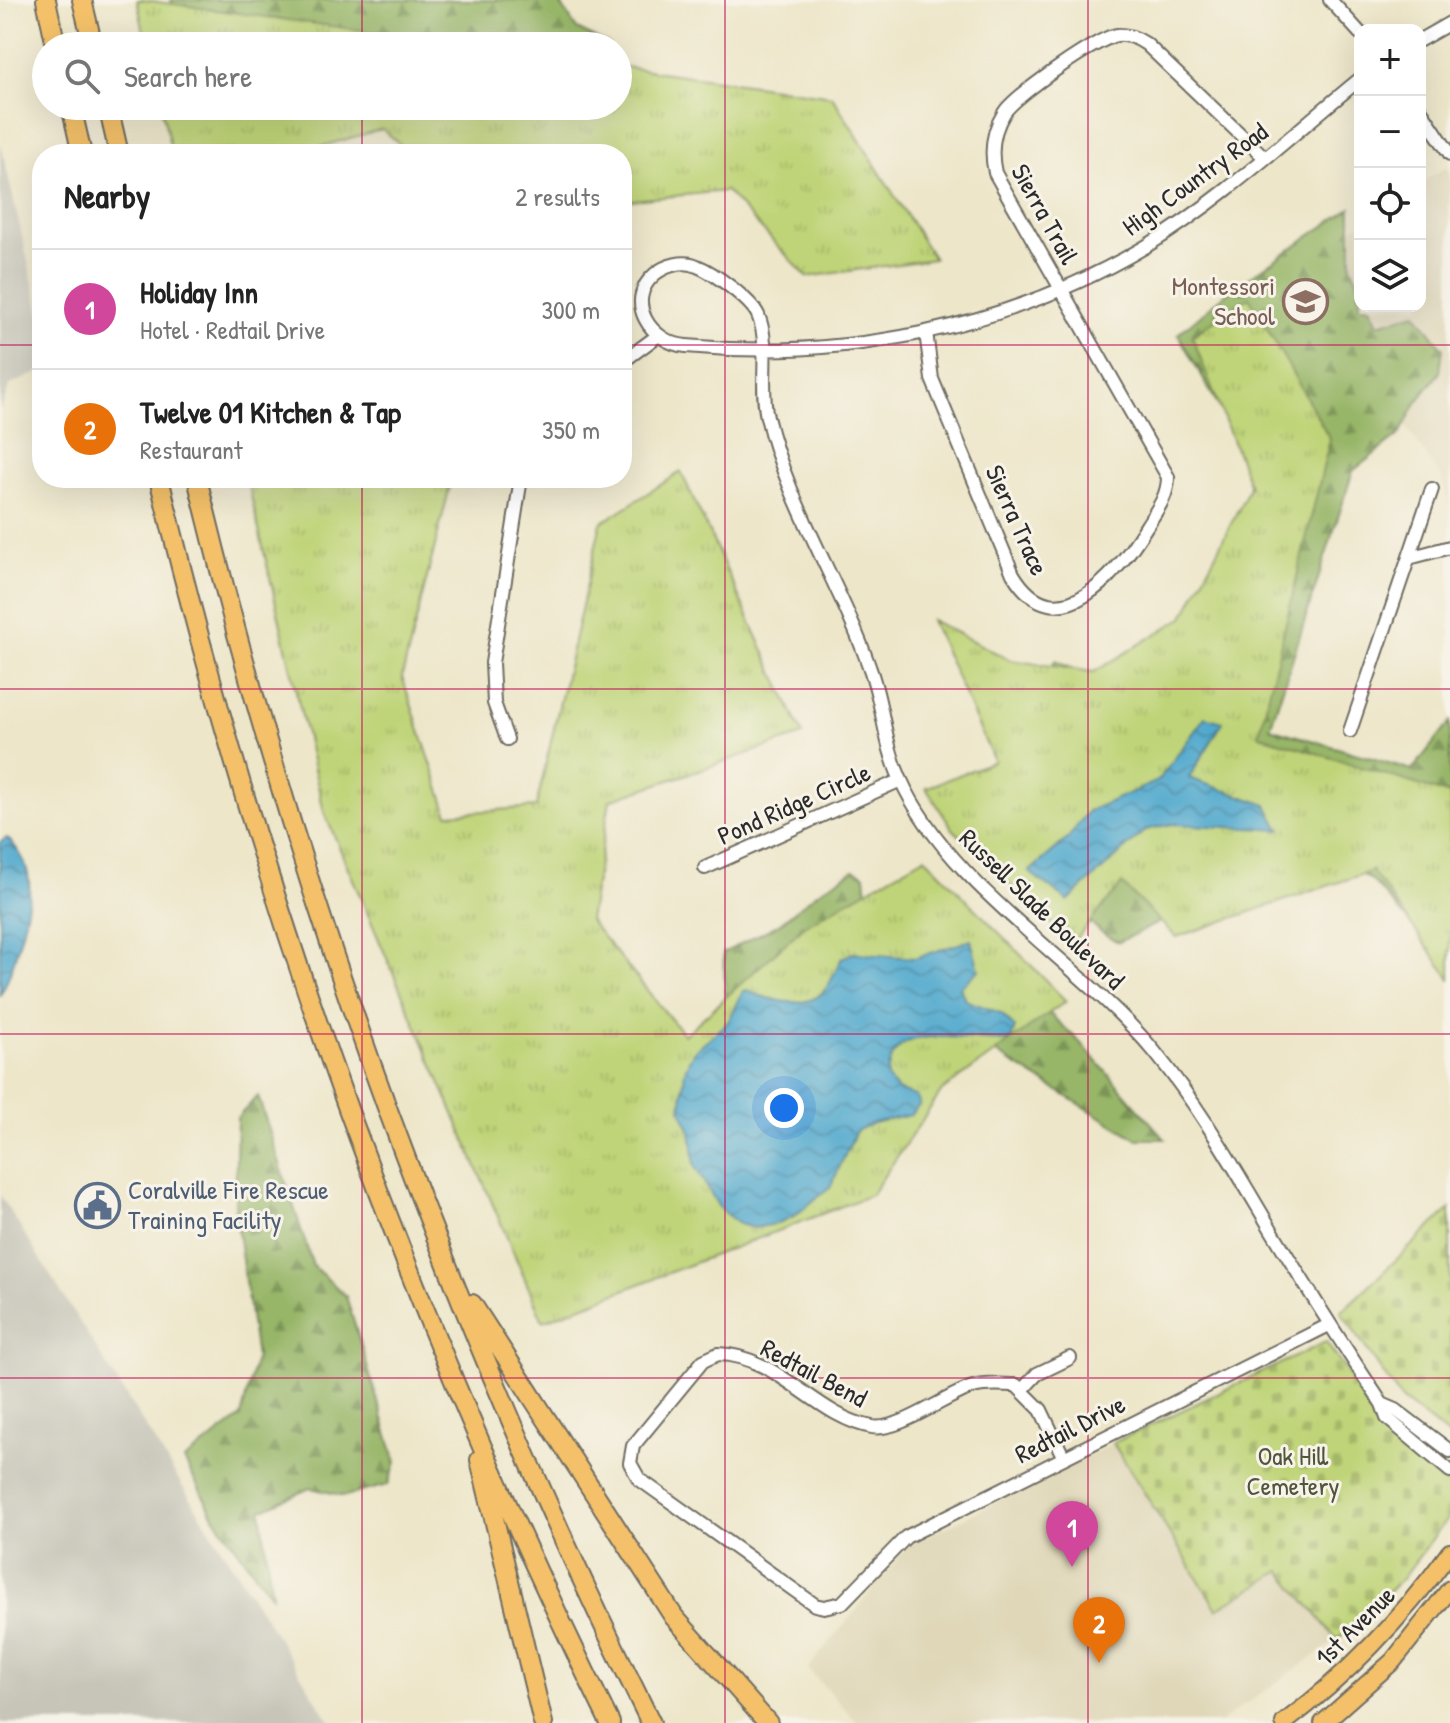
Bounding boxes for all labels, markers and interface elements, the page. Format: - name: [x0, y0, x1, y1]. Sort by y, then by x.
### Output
- map controls: [1354, 24, 1426, 312]
- button: +: [1354, 24, 1426, 96]
- search box: [32, 32, 632, 120]
- icon: search: [60, 54, 104, 98]
- text: Search here: [124, 56, 252, 96]
- button: −: [1354, 96, 1426, 168]
- street label: High Country Road: [1115, 114, 1275, 243]
- street label: Sierra Trail: [1004, 157, 1087, 270]
- button: locate: [1354, 168, 1426, 240]
- text: Nearby: [64, 173, 150, 219]
- text: 2 results: [515, 179, 600, 214]
- button: layers: [1354, 240, 1426, 312]
- place label: Montessori School: [1172, 268, 1275, 333]
- text: Holiday Inn: [140, 272, 258, 312]
- school or university icon: Montessori School: [1282, 277, 1330, 325]
- text: 1: [85, 292, 95, 327]
- text: 300 m: [541, 292, 600, 327]
- text: Hotel · Redtail Drive: [140, 312, 325, 347]
- text: Twelve 01 Kitchen & Tap: [140, 392, 401, 432]
- text: 2: [84, 412, 96, 447]
- text: 350 m: [542, 412, 600, 447]
- text: Restaurant: [140, 432, 243, 467]
- street label: Sierra Trace: [978, 459, 1057, 580]
- street label: Pond Ridge Circle: [712, 754, 876, 853]
- street label: Russell Slade Boulevard: [952, 821, 1133, 997]
- your location: [764, 1088, 804, 1128]
- place label: Coralville Fire Rescue Training Facility: [128, 1172, 329, 1237]
- public building icon: Coralville Fire Rescue Training Facility: [73, 1181, 121, 1229]
- street label: Redtail Bend: [755, 1330, 873, 1415]
- street label: Redtail Drive: [1009, 1386, 1131, 1471]
- park label: Oak Hill Cemetery: [1247, 1438, 1339, 1503]
- pin: 1: [1046, 1501, 1098, 1567]
- street label: 1st Avenue: [1307, 1578, 1402, 1673]
- pin: 2: [1073, 1597, 1125, 1663]

